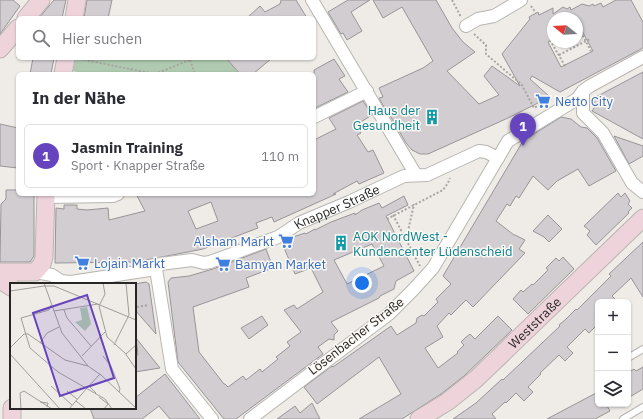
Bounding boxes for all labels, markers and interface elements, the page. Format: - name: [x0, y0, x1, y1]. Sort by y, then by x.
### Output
- north arrow: [547, 12, 583, 48]
- search box: [16, 16, 316, 60]
- icon: search: [30, 27, 52, 49]
- text: Hier suchen: [62, 29, 142, 48]
- text: In der Nähe: [32, 87, 126, 109]
- supermarket icon: Netto City: [534, 92, 552, 110]
- place label: Netto City: [555, 93, 614, 110]
- place label: Haus der Gesundheit: [353, 102, 420, 134]
- building icon: Haus der Gesundheit: [423, 108, 441, 126]
- pin: 1: [510, 113, 536, 146]
- text: Jasmin Training: [71, 138, 183, 157]
- text: 1: [42, 148, 50, 165]
- text: 110 m: [261, 148, 299, 165]
- text: Sport · Knapper Straße: [71, 157, 205, 174]
- street label: Knapper Straße: [290, 180, 382, 233]
- place label: AOK NordWest - Kundencenter Lüdenscheid: [353, 228, 512, 260]
- supermarket icon: Alsham Markt: [277, 232, 295, 250]
- place label: Alsham Markt: [194, 233, 274, 250]
- building icon: AOK NordWest - Kundencenter Lüdenscheid: [332, 234, 350, 252]
- supermarket icon: Lojain Markt: [73, 254, 91, 272]
- place label: Lojain Markt: [94, 255, 165, 272]
- supermarket icon: Bamyan Market: [214, 255, 232, 273]
- place label: Bamyan Market: [235, 256, 326, 273]
- your location: [352, 273, 372, 293]
- inset map: [10, 283, 136, 409]
- street label: Lösenbacher Straße: [305, 293, 407, 379]
- street label: Weststraße: [504, 293, 565, 352]
- map controls: [595, 299, 631, 407]
- button: +: [595, 299, 631, 335]
- button: −: [595, 335, 631, 371]
- button: layers: [595, 371, 631, 407]

